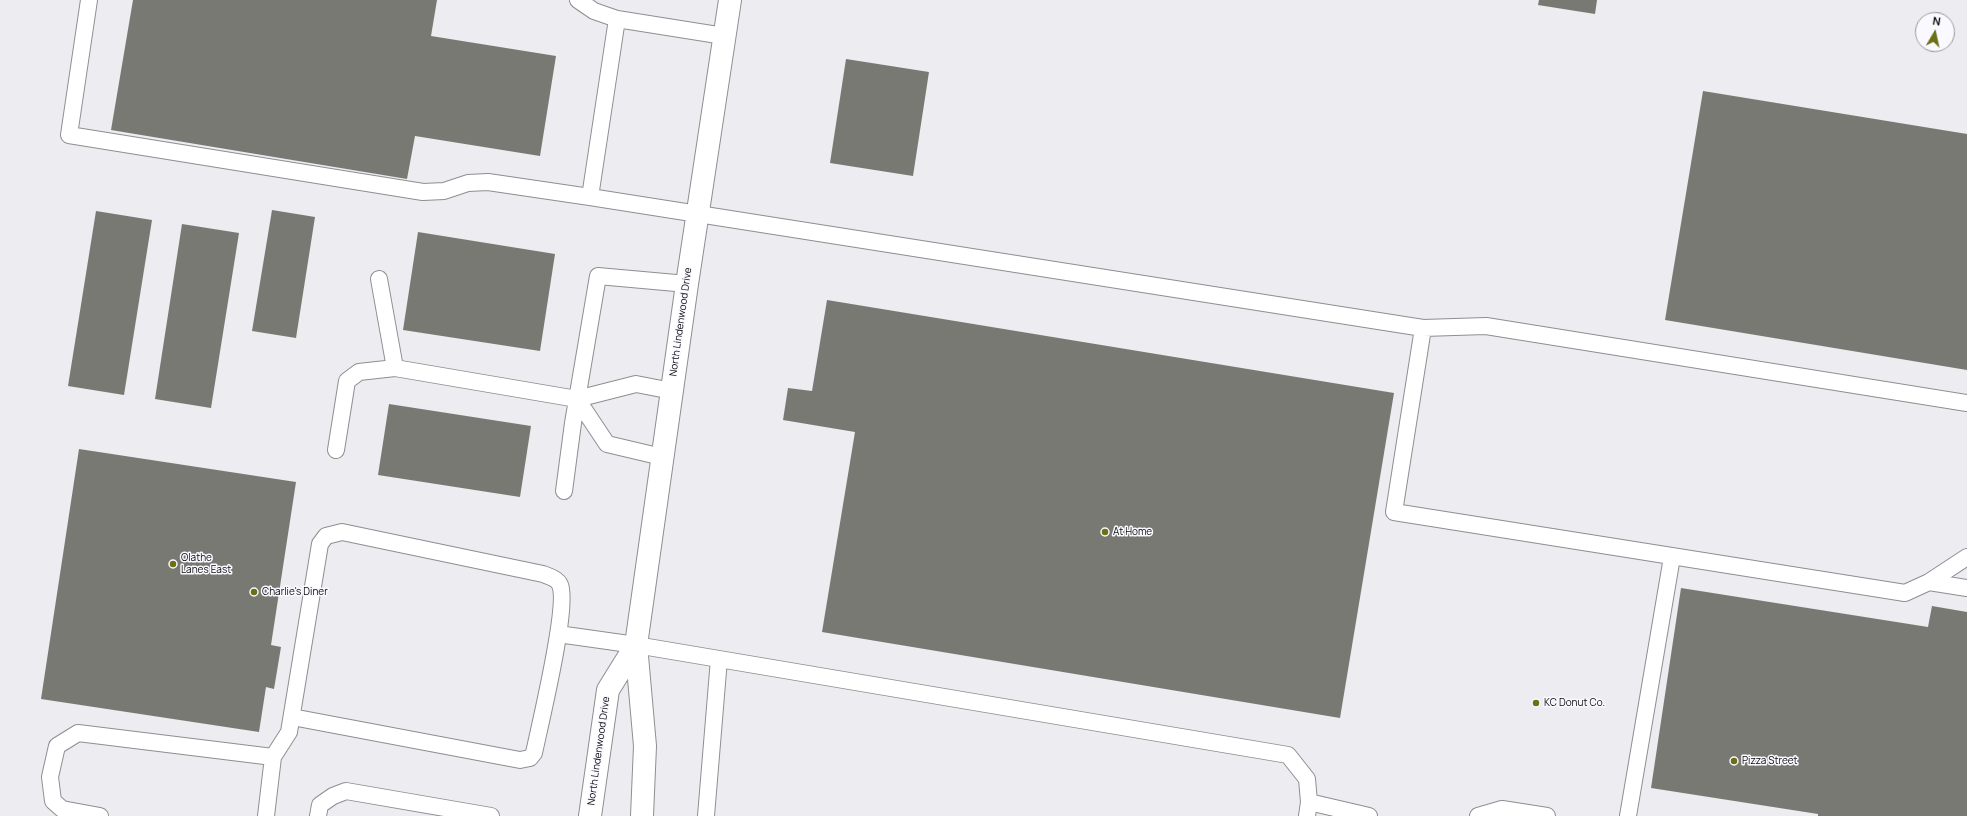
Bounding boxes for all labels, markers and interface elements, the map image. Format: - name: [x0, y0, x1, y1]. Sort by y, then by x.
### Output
- north arrow: [1915, 12, 1955, 52]
- text: N: [1932, 13, 1942, 29]
- street label: North Lindenwood Drive: [667, 267, 695, 377]
- place label: At Home: [1113, 526, 1152, 538]
- marker: At Home: [1100, 527, 1110, 537]
- place label: Olathe Lanes East: [181, 552, 231, 576]
- marker: Olathe Lanes East: [168, 559, 178, 569]
- place label: Charlie's Diner: [262, 586, 328, 598]
- marker: Charlie's Diner: [249, 587, 259, 597]
- street label: North Lindenwood Drive: [585, 696, 613, 806]
- place label: KC Donut Co.: [1544, 697, 1605, 709]
- marker: KC Donut Co.: [1531, 698, 1541, 708]
- place label: Pizza Street: [1742, 755, 1798, 767]
- marker: Pizza Street: [1729, 756, 1739, 766]

